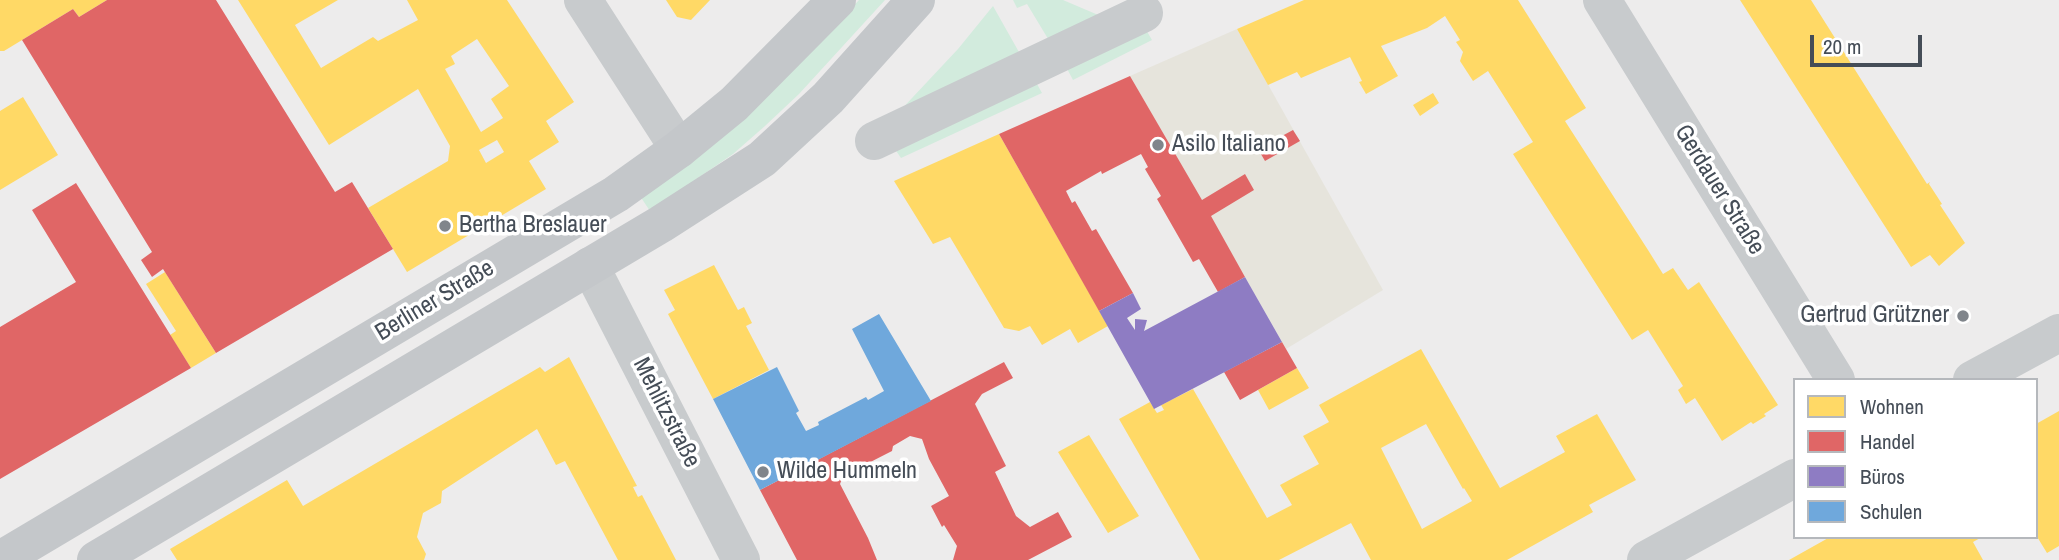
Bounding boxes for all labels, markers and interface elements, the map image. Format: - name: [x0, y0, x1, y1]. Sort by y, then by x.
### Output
- scale bar: [1814, 21, 1926, 65]
- text: 20 m: [1823, 32, 1861, 61]
- street label: Gerdauer Straße: [1668, 120, 1770, 260]
- place label: Asilo Italiano: [1172, 131, 1286, 159]
- marker: Asilo Italiano: [1150, 137, 1166, 153]
- place label: Bertha Breslauer: [459, 212, 607, 240]
- marker: Bertha Breslauer: [437, 218, 453, 234]
- street label: Berliner Straße: [370, 254, 500, 348]
- place label: Gertrud Grützner: [1800, 302, 1949, 330]
- marker: Gertrud Grützner: [1955, 308, 1971, 324]
- street label: Mehlitzstraße: [626, 353, 706, 473]
- legend: [1793, 378, 2038, 539]
- text: Wohnen: [1860, 392, 1924, 421]
- text: Handel: [1860, 427, 1915, 456]
- place label: Wilde Hummeln: [777, 458, 917, 486]
- text: Büros: [1860, 462, 1905, 491]
- marker: Wilde Hummeln: [755, 464, 771, 480]
- text: Schulen: [1860, 497, 1922, 526]

